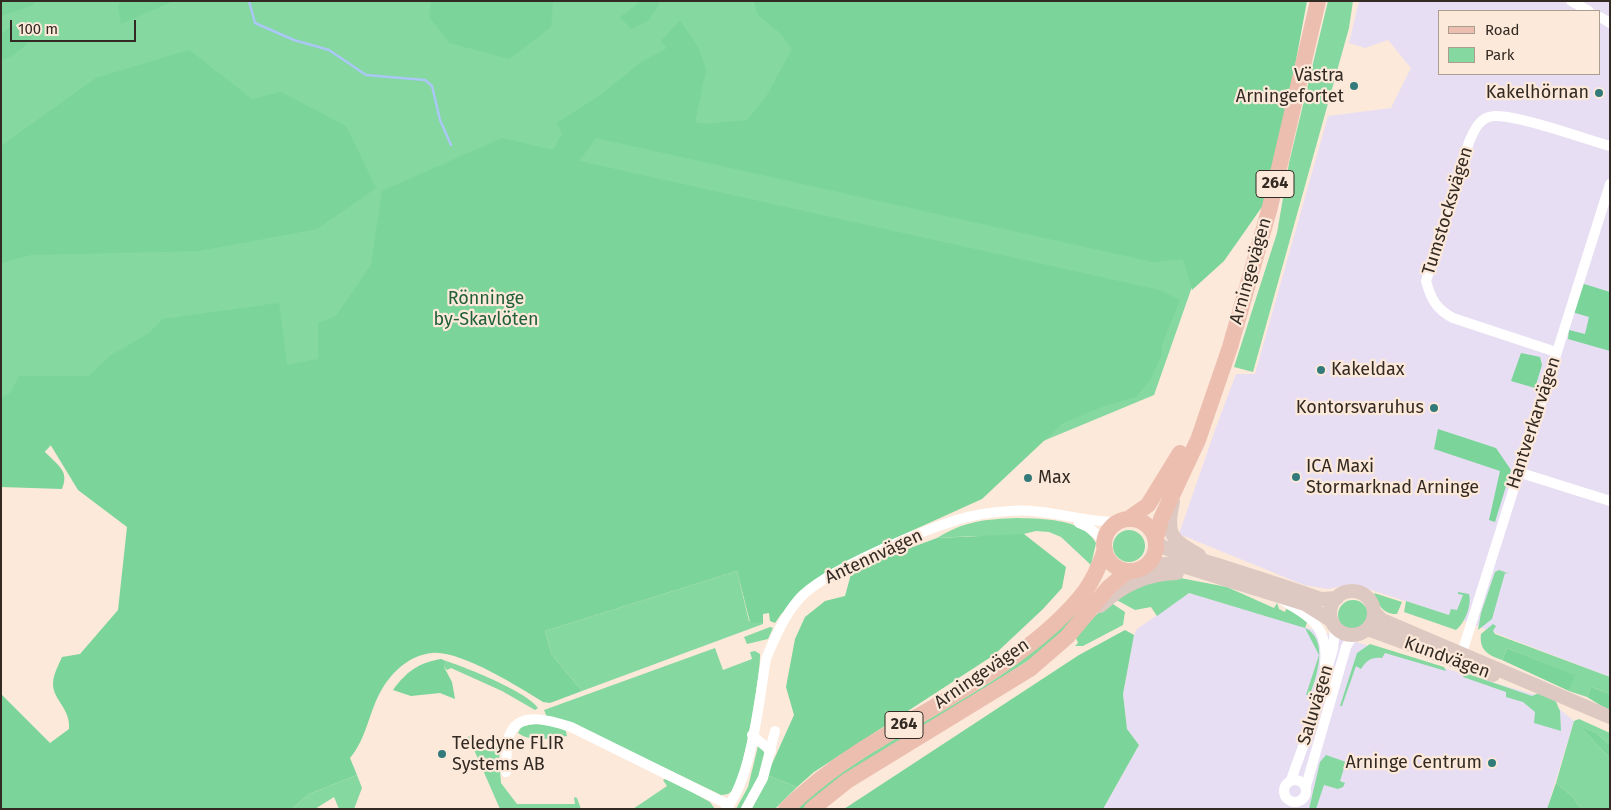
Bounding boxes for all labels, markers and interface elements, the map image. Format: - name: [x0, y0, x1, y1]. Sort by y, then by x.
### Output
- scale bar: [12, 10, 139, 42]
- legend: [1438, 10, 1601, 75]
- text: 100 m: [18, 20, 58, 38]
- text: Road: [1485, 21, 1520, 39]
- text: Park: [1485, 46, 1515, 64]
- place label: Västra Arningefortet: [1236, 65, 1344, 108]
- marker: Västra Arningefortet: [1348, 80, 1360, 92]
- place label: Kakelhörnan: [1486, 82, 1589, 104]
- marker: Kakelhörnan: [1593, 87, 1605, 99]
- street label: Tumstocksvägen: [1418, 144, 1478, 278]
- road number: 264: [1256, 170, 1294, 198]
- street label: Arningevägen: [1225, 215, 1277, 327]
- park label: Rönninge by-Skavlöten: [433, 288, 539, 330]
- street label: Hantverkarvägen: [1502, 354, 1566, 492]
- place label: Kakeldax: [1331, 359, 1405, 381]
- marker: Kakeldax: [1315, 364, 1327, 376]
- place label: Kontorsvaruhus: [1296, 397, 1424, 419]
- marker: Kontorsvaruhus: [1428, 402, 1440, 414]
- place label: ICA Maxi Stormarknad Arninge: [1306, 456, 1479, 498]
- place label: Max: [1038, 467, 1071, 489]
- marker: ICA Maxi Stormarknad Arninge: [1290, 471, 1302, 483]
- marker: Max: [1022, 472, 1034, 484]
- street label: Antennvägen: [822, 525, 926, 589]
- street label: Kundvägen: [1401, 632, 1493, 684]
- street label: Arningevägen: [930, 634, 1034, 714]
- street label: Saluvägen: [1294, 662, 1338, 748]
- road number: 264: [885, 712, 923, 738]
- place label: Teledyne FLIR Systems AB: [452, 733, 564, 776]
- marker: Teledyne FLIR Systems AB: [436, 748, 448, 760]
- place label: Arninge Centrum: [1345, 752, 1482, 774]
- marker: Arninge Centrum: [1486, 757, 1498, 769]

